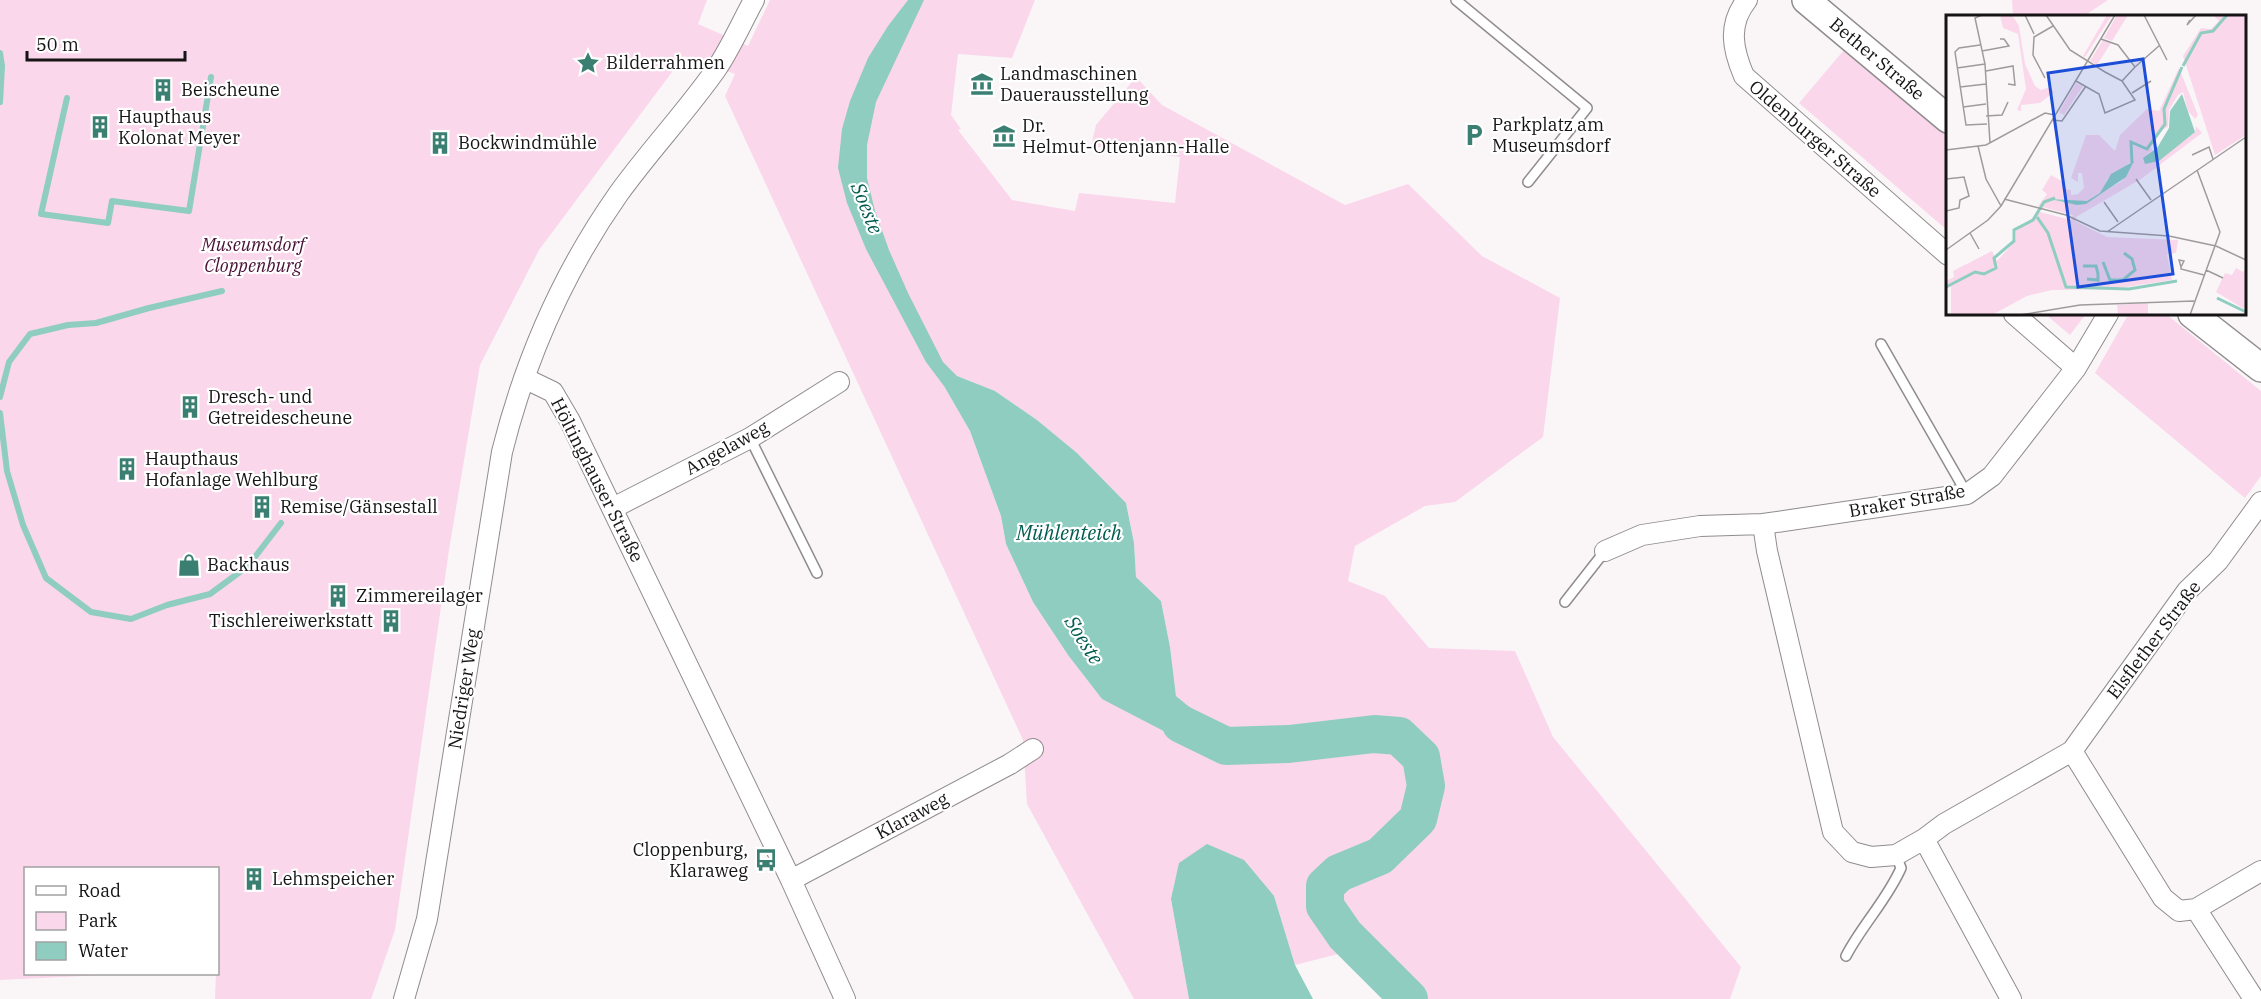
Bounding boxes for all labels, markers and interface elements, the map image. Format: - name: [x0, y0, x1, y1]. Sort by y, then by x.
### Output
- street label: Bether Straße: [1825, 12, 1930, 105]
- inset map: [1946, 15, 2246, 315]
- scale bar: [27, 24, 184, 62]
- text: 50 m: [36, 33, 79, 56]
- place icon: Bilderrahmen: [575, 50, 601, 76]
- place label: Bilderrahmen: [606, 51, 725, 74]
- place label: Landmaschinen Dauerausstellung: [1000, 62, 1149, 106]
- museum icon: Landmaschinen Dauerausstellung: [969, 71, 995, 97]
- street label: Oldenburger Straße: [1745, 75, 1886, 202]
- building icon: Beischeune: [150, 77, 176, 103]
- place label: Beischeune: [181, 78, 280, 101]
- place label: Haupthaus Kolonat Meyer: [118, 105, 240, 149]
- place label: Parkplatz am Museumsdorf: [1492, 113, 1612, 157]
- building icon: Haupthaus Kolonat Meyer: [87, 114, 113, 140]
- place label: Dr. Helmut-Ottenjann-Halle: [1022, 114, 1229, 158]
- parking icon: Parkplatz am Museumsdorf: [1461, 122, 1487, 148]
- museum icon: Dr. Helmut-Ottenjann-Halle: [991, 123, 1017, 149]
- building icon: Bockwindmühle: [427, 130, 453, 156]
- place label: Bockwindmühle: [458, 131, 597, 154]
- water label: Soeste: [845, 177, 890, 238]
- park label: Museumsdorf Cloppenburg: [200, 233, 308, 277]
- place label: Dresch- und Getreidescheune: [208, 385, 352, 429]
- building icon: Dresch- und Getreidescheune: [177, 394, 203, 420]
- street label: Höltinghauser Straße: [546, 394, 649, 566]
- street label: Angelaweg: [681, 415, 773, 480]
- place label: Haupthaus Hofanlage Wehlburg: [145, 447, 318, 491]
- building icon: Haupthaus Hofanlage Wehlburg: [114, 456, 140, 482]
- street label: Braker Straße: [1847, 479, 1967, 522]
- building icon: Remise/Gänsestall: [249, 494, 275, 520]
- place label: Remise/Gänsestall: [280, 495, 438, 518]
- water label: Mühlenteich: [1015, 519, 1122, 546]
- shop icon: Backhaus: [176, 552, 202, 578]
- place label: Backhaus: [207, 553, 290, 576]
- street label: Elsflether Straße: [2102, 576, 2206, 703]
- building icon: Zimmereilager: [325, 583, 351, 609]
- place label: Zimmereilager: [356, 584, 483, 607]
- building icon: Tischlereiwerkstatt: [378, 608, 404, 634]
- place label: Tischlereiwerkstatt: [209, 609, 373, 632]
- water label: Soeste: [1058, 609, 1110, 669]
- street label: Niedriger Weg: [443, 627, 484, 751]
- street label: Klaraweg: [872, 787, 952, 844]
- place label: Cloppenburg, Klaraweg: [633, 838, 748, 882]
- bus stop icon: Cloppenburg, Klaraweg: [753, 847, 779, 873]
- building icon: Lehmspeicher: [241, 866, 267, 892]
- legend: [24, 867, 219, 975]
- place label: Lehmspeicher: [272, 867, 394, 890]
- text: Road: [78, 879, 121, 902]
- text: Park: [78, 909, 118, 932]
- text: Water: [78, 939, 128, 962]

